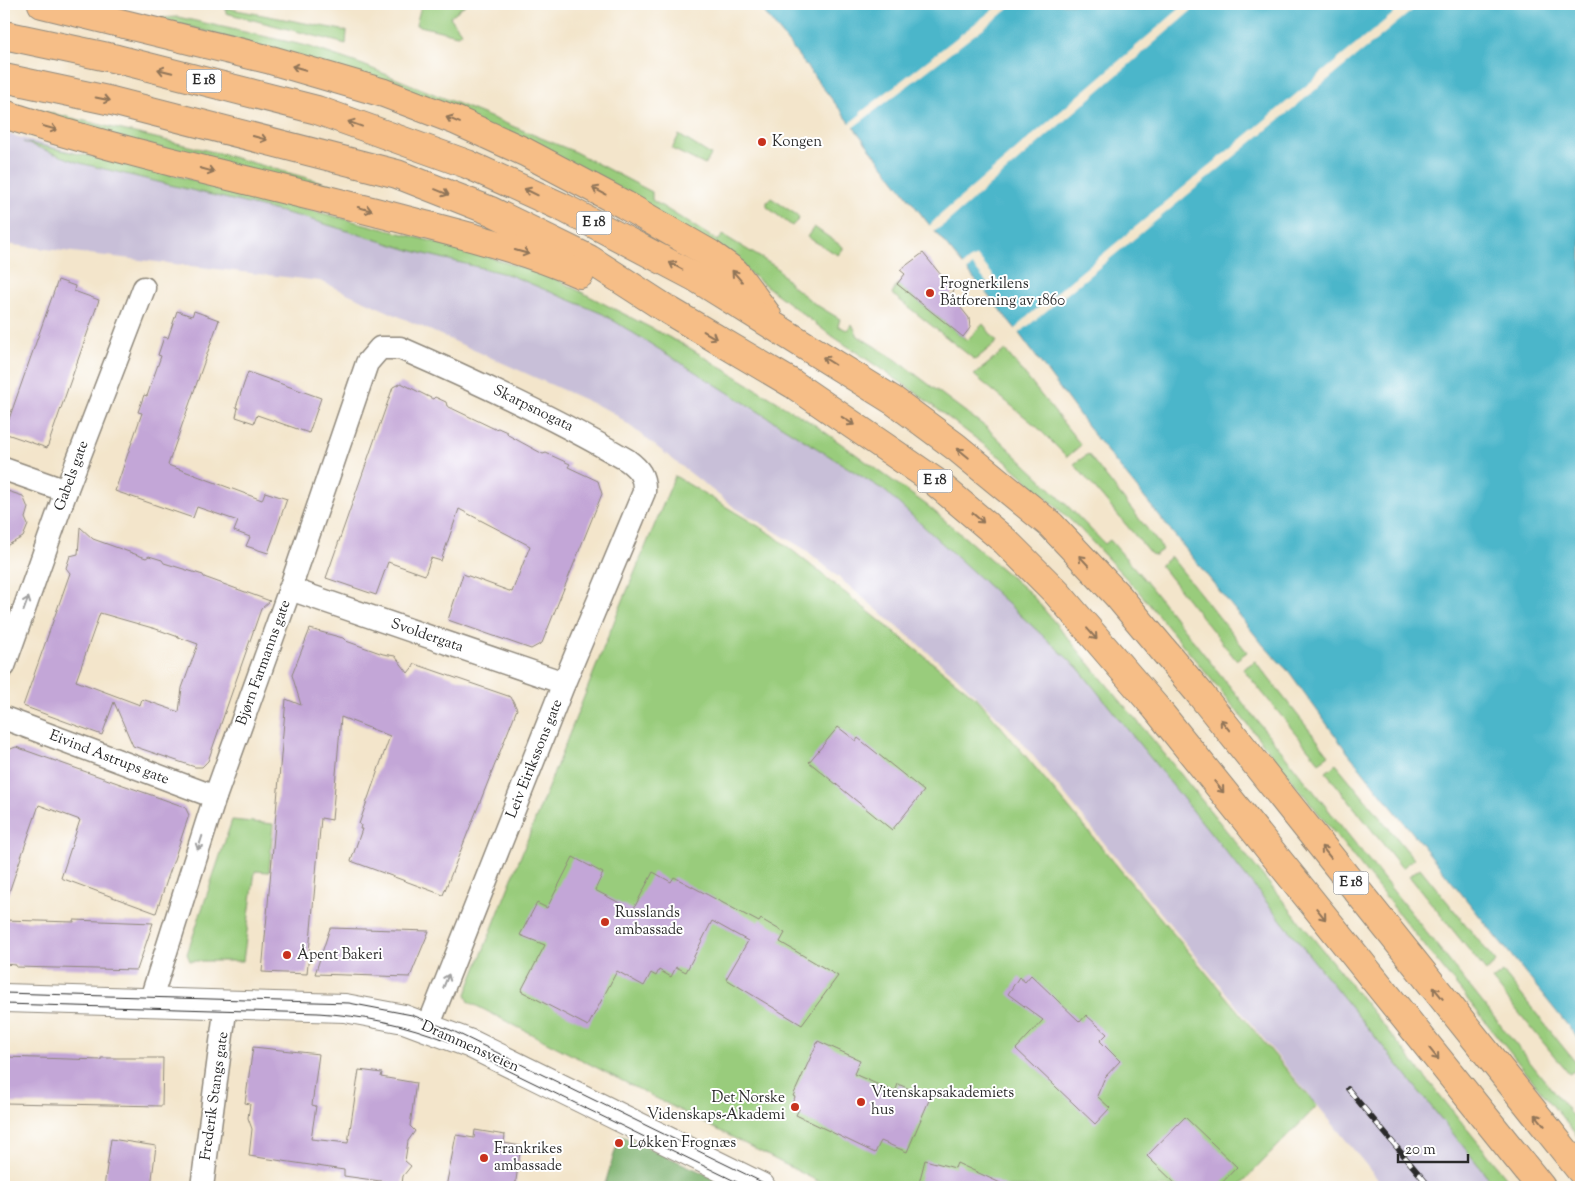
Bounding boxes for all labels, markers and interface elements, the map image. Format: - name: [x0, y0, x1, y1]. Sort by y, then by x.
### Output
- one-way arrow: [291, 63, 307, 73]
- one-way arrow: [157, 66, 173, 75]
- road number: E 18: [186, 70, 222, 92]
- one-way arrow: [94, 95, 110, 104]
- one-way arrow: [446, 114, 461, 124]
- one-way arrow: [348, 119, 363, 128]
- one-way arrow: [42, 124, 58, 133]
- place label: Kongen: [772, 132, 822, 153]
- one-way arrow: [252, 134, 268, 144]
- marker: Kongen: [756, 136, 768, 148]
- one-way arrow: [199, 166, 215, 176]
- one-way arrow: [592, 186, 607, 195]
- one-way arrow: [524, 187, 539, 196]
- one-way arrow: [434, 188, 449, 197]
- one-way arrow: [357, 205, 373, 214]
- road number: E 18: [576, 212, 612, 234]
- one-way arrow: [513, 248, 529, 258]
- one-way arrow: [669, 261, 683, 271]
- one-way arrow: [731, 269, 743, 282]
- place label: Frognerkilens Båtforening av 1860: [940, 274, 1065, 312]
- marker: Frognerkilens Båtforening av 1860: [924, 287, 936, 299]
- one-way arrow: [703, 330, 718, 340]
- one-way arrow: [823, 355, 837, 365]
- street label: Skarpsnogata: [489, 381, 577, 437]
- one-way arrow: [841, 416, 855, 426]
- street label: Gabels gate: [50, 438, 94, 514]
- one-way arrow: [957, 447, 970, 458]
- road number: E 18: [918, 470, 952, 492]
- one-way arrow: [971, 513, 984, 524]
- one-way arrow: [1078, 554, 1090, 567]
- one-way arrow: [22, 596, 31, 612]
- street label: Bjørn Farmanns gate: [232, 597, 296, 729]
- street label: Svoldergata: [388, 614, 466, 658]
- one-way arrow: [1086, 627, 1098, 640]
- street label: Leiv Eirikssons gate: [502, 696, 568, 822]
- one-way arrow: [1219, 719, 1230, 732]
- street label: Eivind Astrups gate: [46, 725, 172, 791]
- one-way arrow: [1214, 780, 1225, 793]
- one-way arrow: [195, 835, 204, 850]
- one-way arrow: [1321, 846, 1332, 859]
- road number: E 18: [1334, 871, 1368, 894]
- place label: Russlands ambassade: [615, 903, 683, 941]
- one-way arrow: [1316, 907, 1327, 920]
- marker: Russlands ambassade: [599, 916, 611, 928]
- place label: Åpent Bakeri: [297, 944, 383, 966]
- marker: Åpent Bakeri: [281, 949, 293, 961]
- one-way arrow: [442, 974, 451, 990]
- one-way arrow: [1433, 986, 1444, 999]
- street label: Drammensveien: [418, 1016, 522, 1078]
- street label: Frederik Stangs gate: [196, 1030, 234, 1162]
- one-way arrow: [1428, 1047, 1439, 1060]
- place label: Vitenskapsakademiets hus: [871, 1083, 1014, 1121]
- place label: Det Norske Videnskaps-Akademi: [647, 1088, 785, 1126]
- marker: Vitenskapsakademiets hus: [855, 1096, 867, 1108]
- marker: Det Norske Videnskaps-Akademi: [789, 1101, 801, 1113]
- one-way arrow: [1534, 1113, 1545, 1126]
- scale bar: [1398, 1131, 1468, 1163]
- place label: Løkken Frognæs: [629, 1133, 736, 1154]
- marker: Løkken Frognæs: [613, 1137, 625, 1149]
- place label: Frankrikes ambassade: [494, 1139, 562, 1177]
- text: 20 m: [1405, 1140, 1436, 1161]
- marker: Frankrikes ambassade: [478, 1152, 490, 1164]

